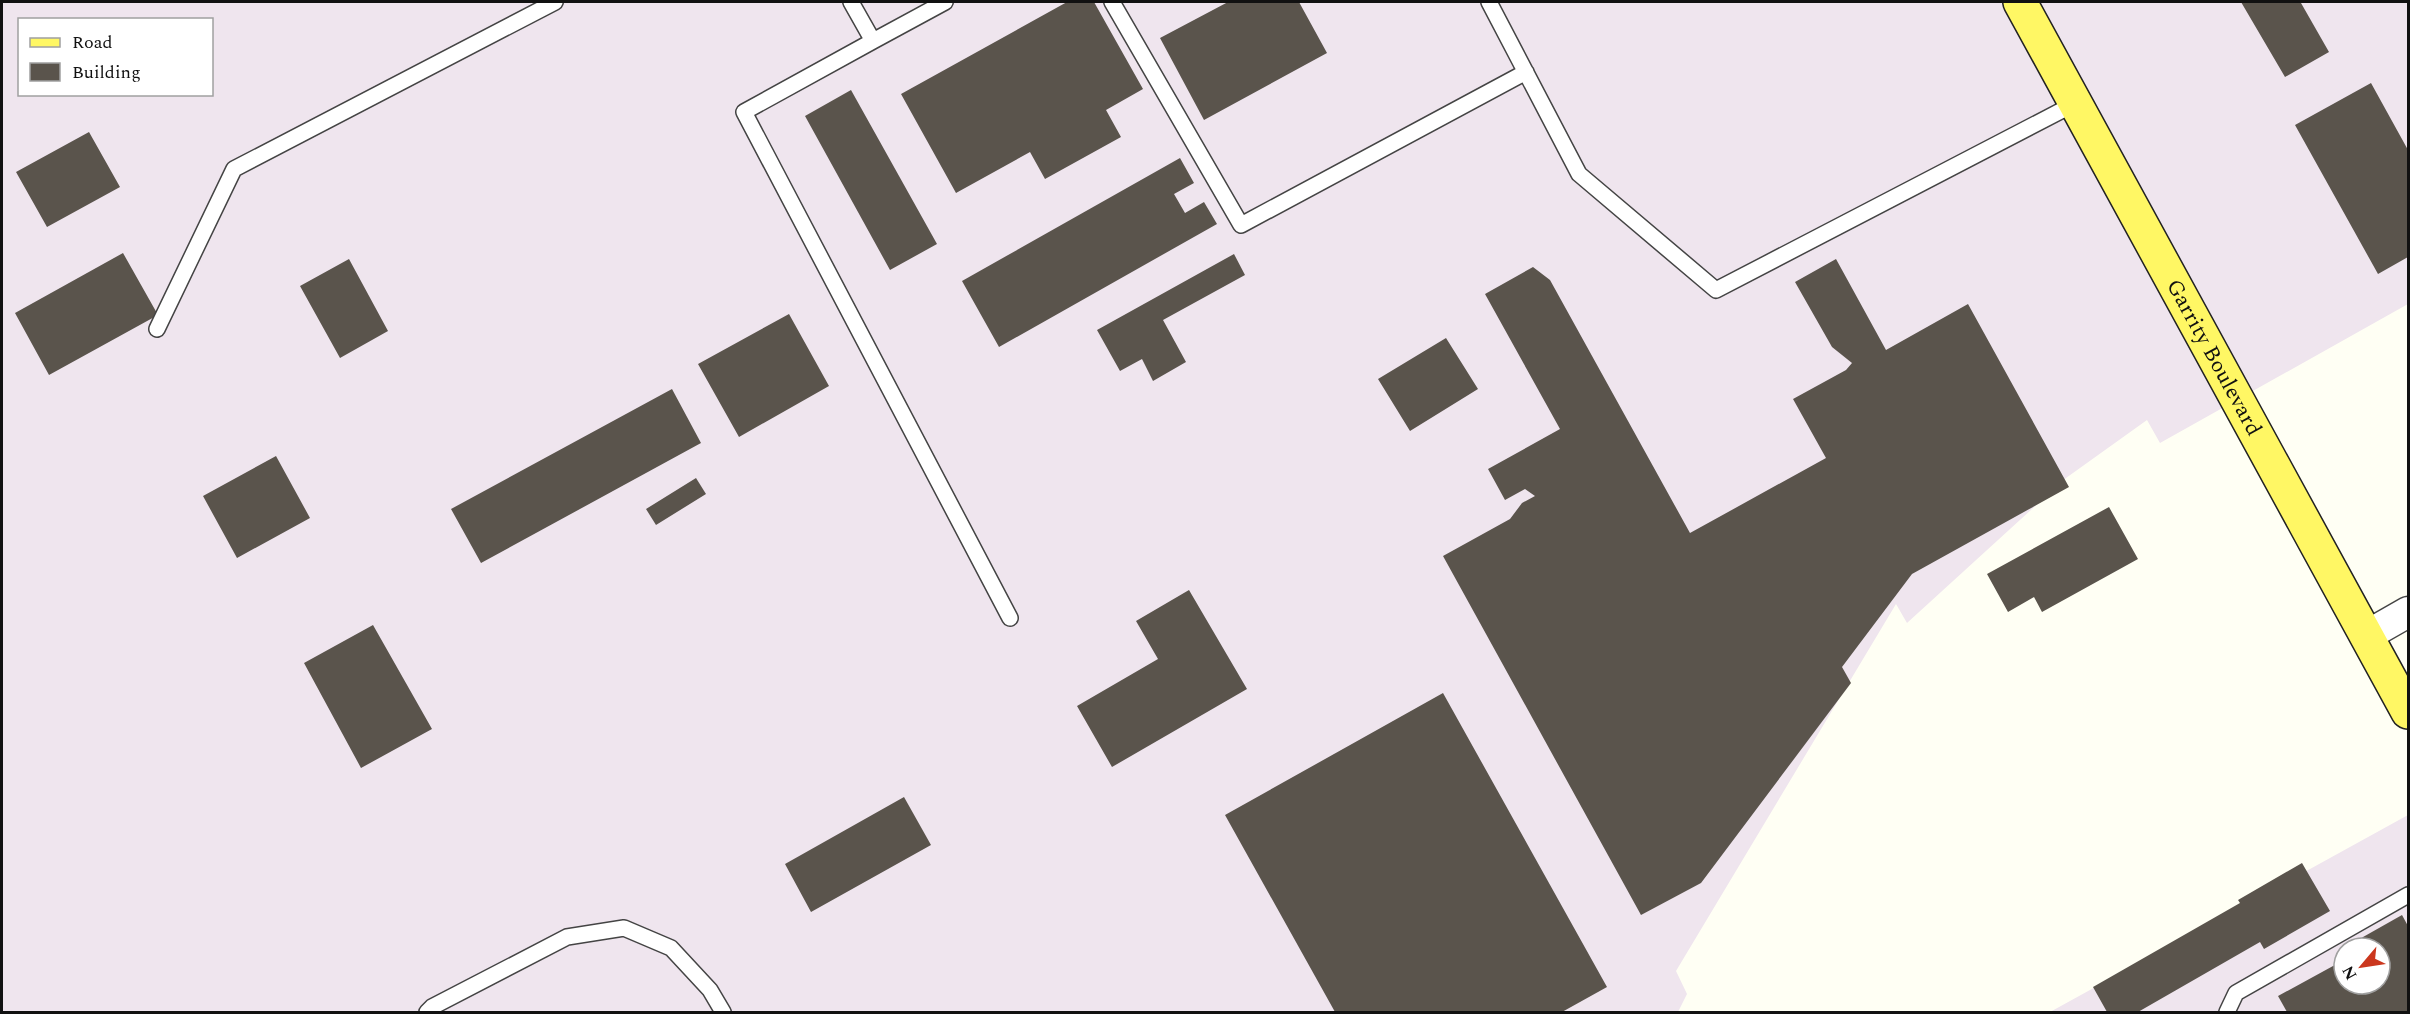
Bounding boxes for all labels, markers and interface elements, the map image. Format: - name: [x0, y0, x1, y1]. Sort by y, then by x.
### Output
- legend: [18, 18, 213, 96]
- text: Road: [72, 29, 113, 56]
- text: Building: [72, 59, 141, 86]
- street label: Garrity Boulevard: [2158, 273, 2270, 442]
- north arrow: [2332, 936, 2392, 996]
- text: N: [2336, 961, 2363, 984]

